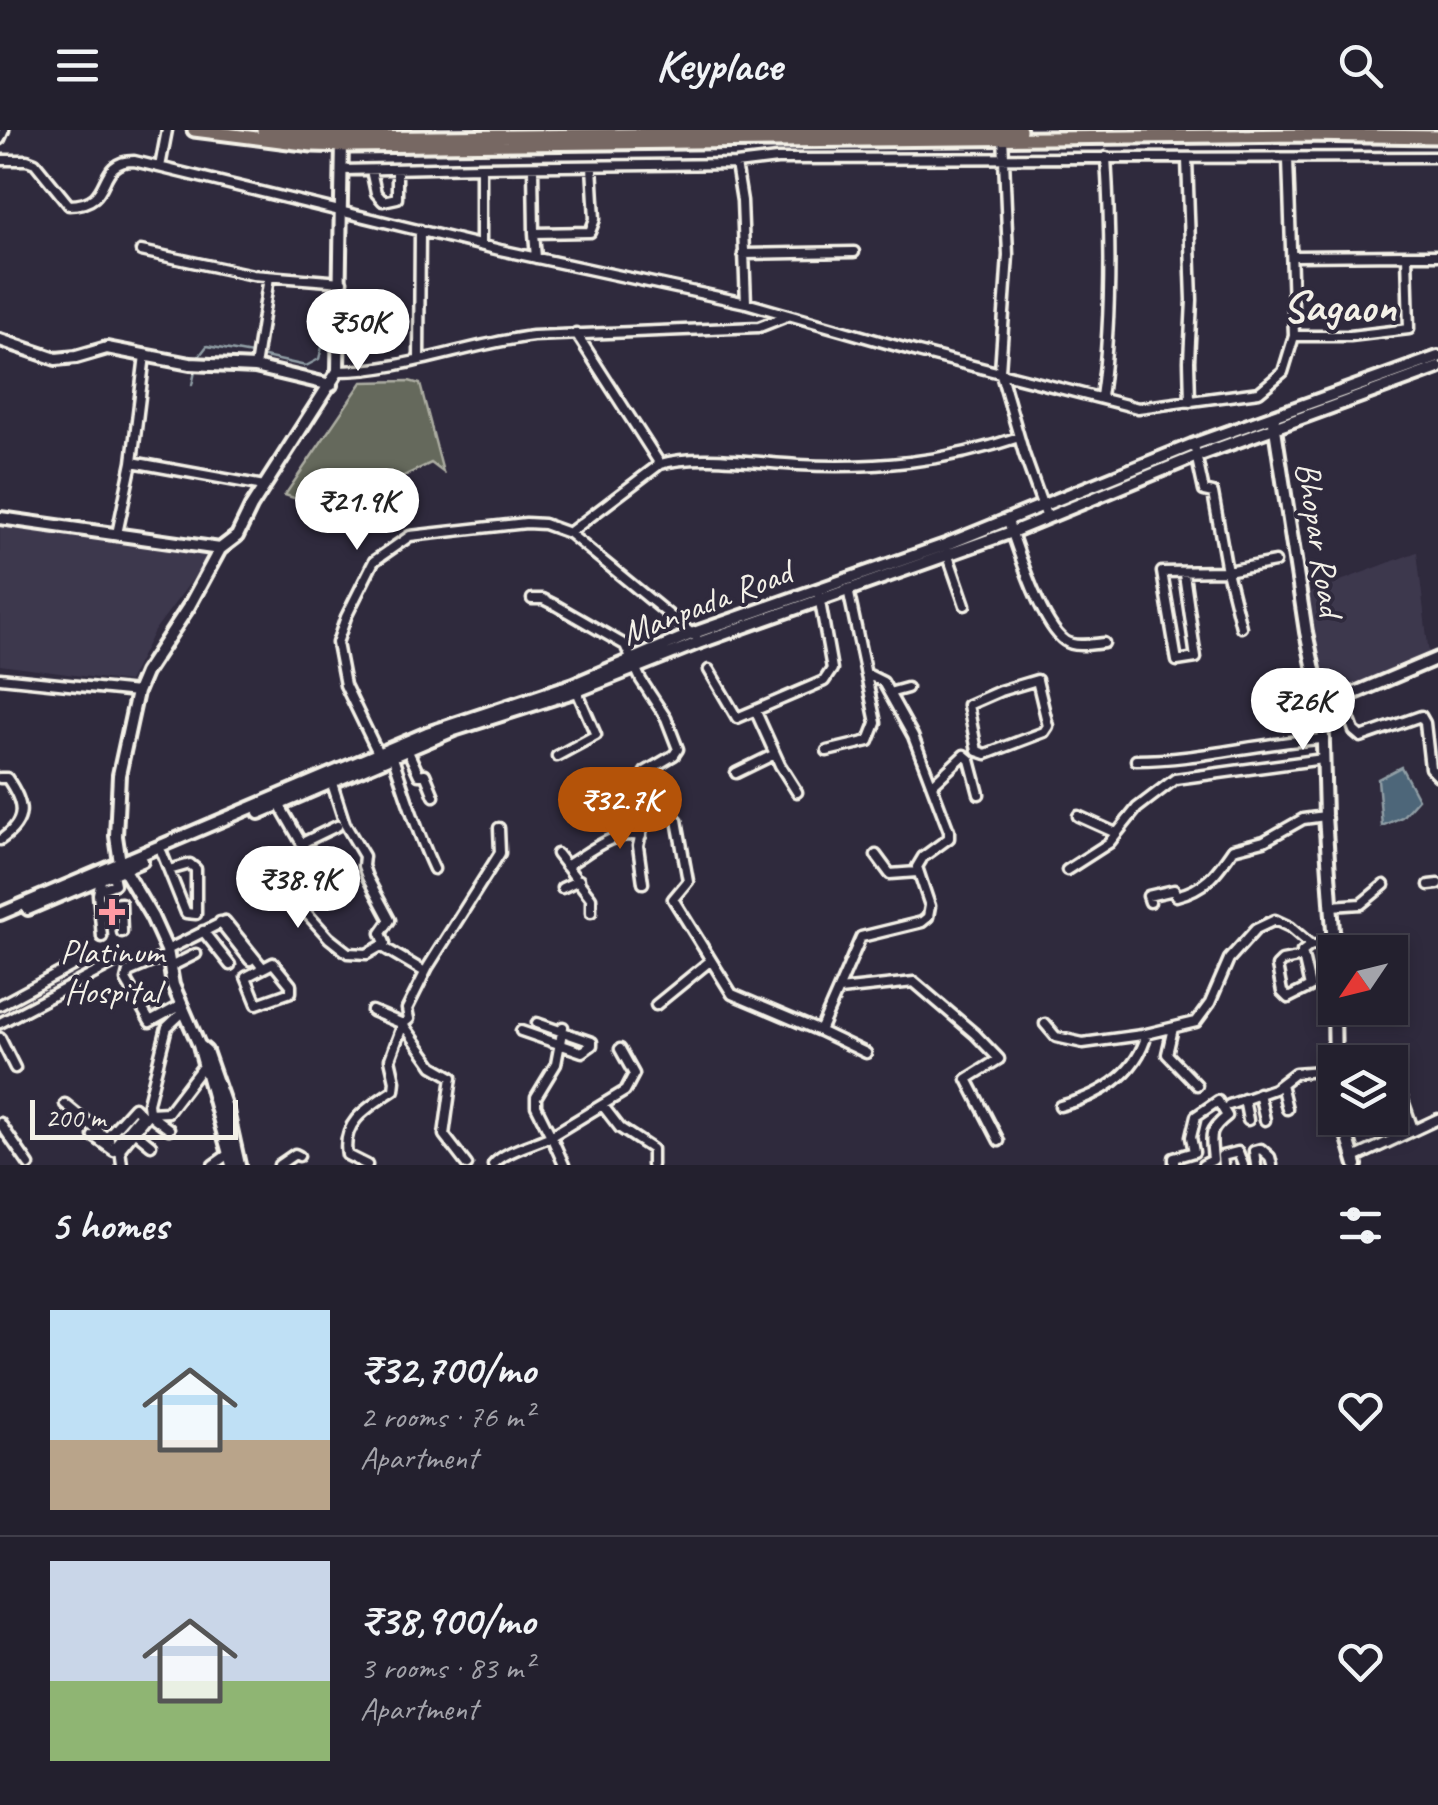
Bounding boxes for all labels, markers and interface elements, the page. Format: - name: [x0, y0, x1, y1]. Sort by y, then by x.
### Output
- text: Keyplace: [656, 37, 782, 94]
- icon: menu: [50, 38, 105, 93]
- icon: search: [1333, 38, 1388, 93]
- district label: Sagaon: [1282, 278, 1397, 335]
- pin: ₹50K: [299, 289, 417, 374]
- text: ₹50K: [329, 301, 387, 342]
- street label: Bhopar Road: [1285, 459, 1355, 624]
- pin: ₹21.9K: [276, 468, 438, 553]
- text: ₹21.9K: [317, 480, 397, 521]
- street label: Manpada Road: [615, 548, 803, 655]
- pin: ₹26K: [1244, 668, 1362, 753]
- text: ₹26K: [1273, 680, 1333, 721]
- pin: ₹32.7K: [539, 767, 701, 852]
- text: ₹32.7K: [580, 779, 660, 820]
- pin: ₹38.9K: [217, 846, 379, 931]
- text: ₹38.9K: [258, 858, 338, 899]
- marker: Platinum Hospital: [99, 899, 125, 925]
- place label: Platinum Hospital: [60, 929, 168, 1014]
- north arrow: [1318, 935, 1408, 1025]
- map controls: [1318, 935, 1408, 1135]
- button: layers: [1318, 1045, 1408, 1135]
- scale bar: [30, 1095, 238, 1140]
- text: 200 m: [45, 1100, 105, 1135]
- icon: filters: [1333, 1198, 1388, 1253]
- text: 5 homes: [50, 1199, 168, 1252]
- text: ₹32,700/mo: [360, 1343, 535, 1396]
- icon: home: [130, 1350, 250, 1470]
- icon: heart: [1333, 1383, 1388, 1438]
- text: 2 rooms · 76 m²: [360, 1396, 533, 1437]
- text: Apartment: [360, 1437, 478, 1478]
- text: ₹38,900/mo: [360, 1594, 535, 1647]
- icon: home: [130, 1601, 250, 1721]
- icon: heart: [1333, 1634, 1388, 1689]
- text: 3 rooms · 83 m²: [360, 1647, 533, 1688]
- text: Apartment: [360, 1688, 478, 1729]

